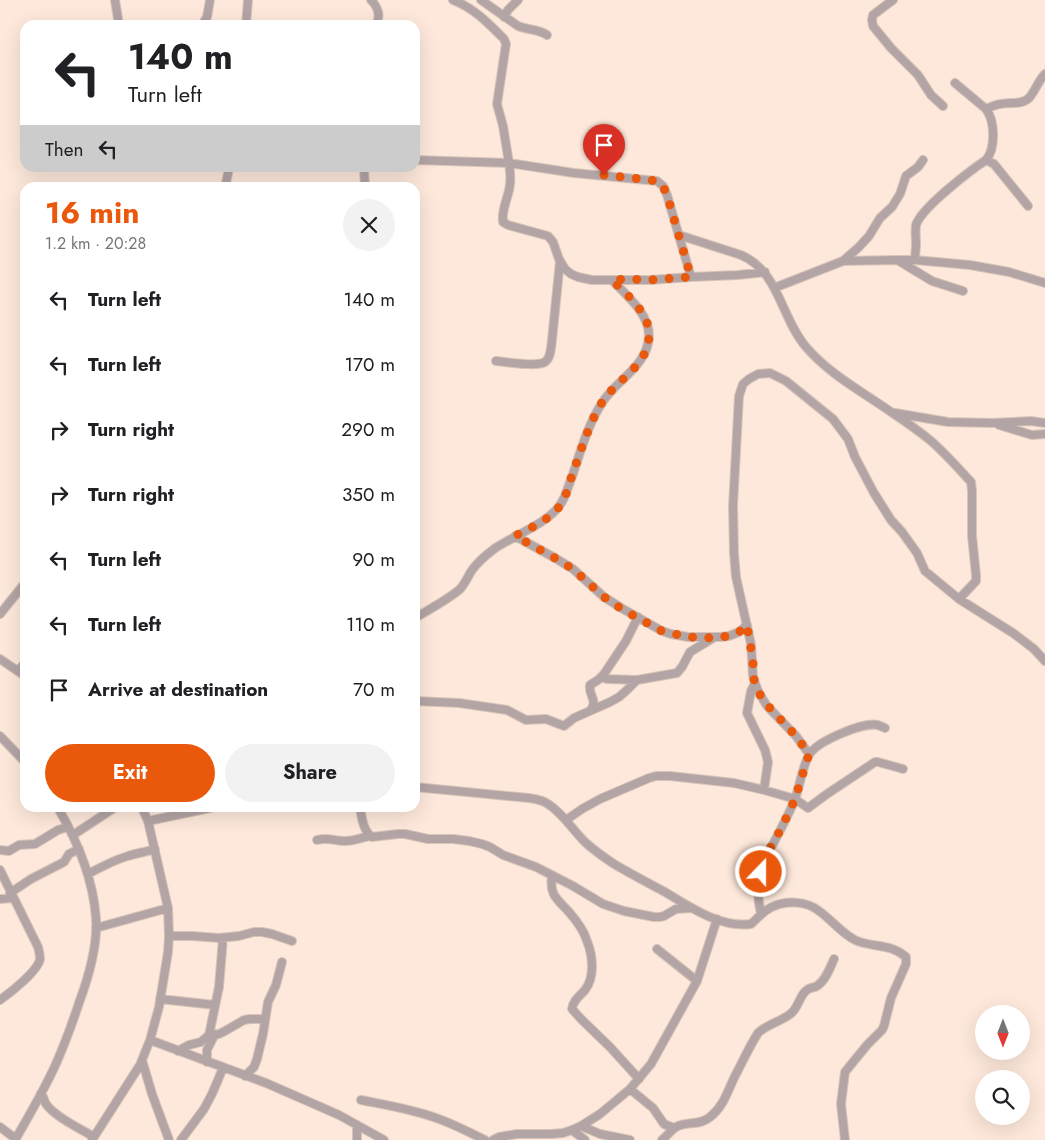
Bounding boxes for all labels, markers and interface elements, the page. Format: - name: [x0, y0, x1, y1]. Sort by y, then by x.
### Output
- text: 140 m: [128, 32, 233, 82]
- icon: left: [45, 40, 110, 105]
- text: Turn left: [128, 78, 202, 110]
- pin: [583, 124, 625, 175]
- icon: arrive: [590, 131, 618, 159]
- icon: left: [94, 135, 122, 163]
- text: Then: [45, 136, 84, 163]
- text: 16 min: [45, 191, 139, 234]
- button: close: [343, 199, 395, 251]
- text: 1.2 km · 20:28: [45, 232, 146, 255]
- icon: left: [45, 286, 73, 314]
- text: Turn left: [88, 286, 161, 313]
- text: 140 m: [343, 286, 395, 313]
- icon: left: [45, 351, 73, 379]
- text: Turn left: [88, 351, 161, 378]
- text: 170 m: [345, 351, 395, 378]
- icon: right: [45, 416, 73, 444]
- text: Turn right: [88, 416, 174, 443]
- text: 290 m: [341, 416, 395, 443]
- icon: right: [45, 481, 73, 509]
- text: Turn right: [88, 481, 174, 508]
- text: 350 m: [342, 481, 395, 508]
- icon: left: [45, 546, 73, 574]
- text: Turn left: [88, 546, 161, 573]
- text: 90 m: [352, 546, 395, 573]
- icon: left: [45, 611, 73, 639]
- text: Turn left: [88, 611, 161, 638]
- text: 110 m: [346, 611, 395, 638]
- icon: arrive: [45, 676, 73, 704]
- text: Arrive at destination: [88, 676, 268, 703]
- text: 70 m: [353, 676, 395, 703]
- button: Exit: [45, 744, 215, 802]
- button: Share: [225, 744, 395, 802]
- position arrow: [734, 845, 786, 897]
- north arrow: [975, 1005, 1030, 1060]
- map controls: [975, 1005, 1030, 1125]
- button: search: [975, 1070, 1030, 1125]

